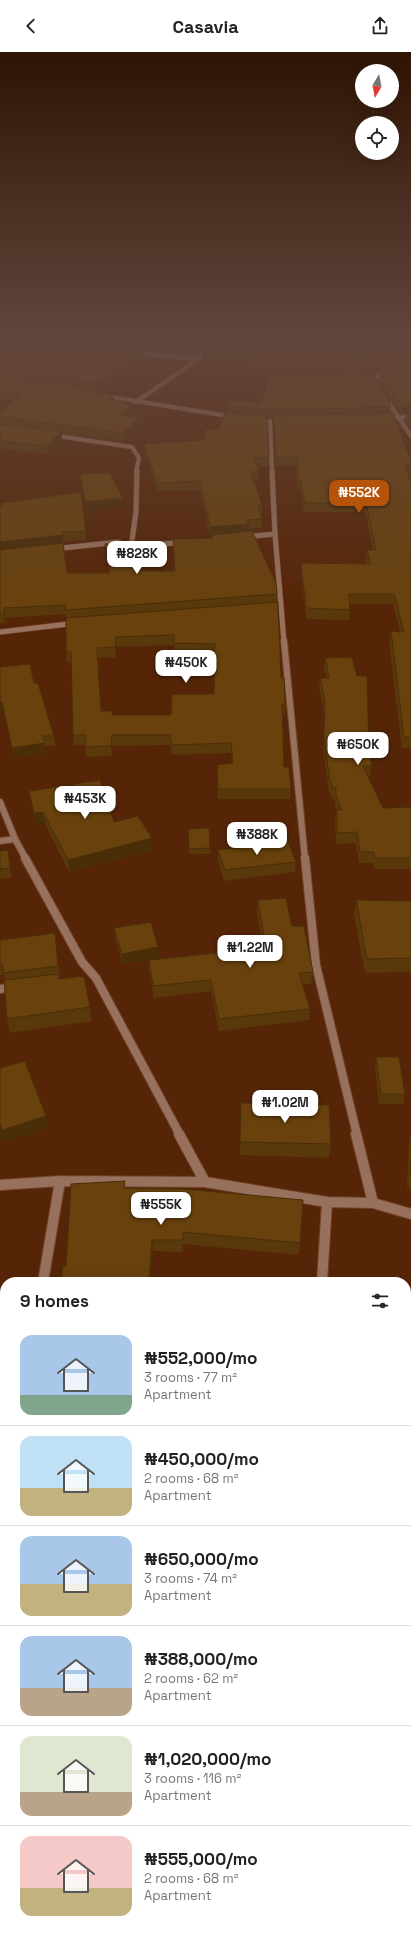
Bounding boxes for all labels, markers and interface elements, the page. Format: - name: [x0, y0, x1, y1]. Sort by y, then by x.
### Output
- icon: back: [20, 15, 42, 37]
- text: Casavia: [172, 15, 239, 38]
- icon: share: [369, 15, 391, 37]
- north arrow: [355, 64, 399, 108]
- map controls: [355, 64, 399, 160]
- button: locate: [355, 116, 399, 160]
- pin: ₦552K: [331, 480, 387, 514]
- text: ₦552K: [338, 484, 380, 501]
- pin: ₦828K: [109, 541, 165, 575]
- text: ₦828K: [116, 545, 158, 562]
- pin: ₦450K: [158, 650, 214, 684]
- text: ₦450K: [164, 654, 208, 671]
- pin: ₦650K: [330, 732, 386, 766]
- text: ₦650K: [337, 736, 379, 753]
- pin: ₦453K: [57, 786, 113, 820]
- text: ₦453K: [64, 790, 106, 807]
- pin: ₦388K: [229, 822, 285, 856]
- text: ₦388K: [236, 826, 278, 843]
- pin: ₦1.22M: [217, 935, 283, 969]
- text: ₦1.22M: [226, 939, 274, 956]
- pin: ₦1.02M: [252, 1090, 318, 1124]
- text: ₦1.02M: [261, 1094, 309, 1111]
- pin: ₦555K: [133, 1192, 189, 1226]
- text: ₦555K: [140, 1196, 182, 1213]
- text: 9 homes: [20, 1290, 89, 1312]
- icon: filters: [369, 1290, 391, 1312]
- text: ₦552,000/mo: [144, 1347, 257, 1369]
- icon: home: [52, 1351, 100, 1399]
- text: 3 rooms · 77 m²: [144, 1369, 237, 1386]
- text: Apartment: [144, 1386, 212, 1403]
- text: ₦450,000/mo: [144, 1448, 259, 1470]
- icon: home: [52, 1452, 100, 1500]
- text: 2 rooms · 68 m²: [144, 1470, 238, 1487]
- text: Apartment: [144, 1487, 212, 1504]
- text: ₦650,000/mo: [144, 1548, 259, 1570]
- icon: home: [52, 1552, 100, 1600]
- text: 3 rooms · 74 m²: [144, 1570, 237, 1587]
- text: Apartment: [144, 1587, 212, 1604]
- text: ₦388,000/mo: [144, 1648, 258, 1670]
- icon: home: [52, 1652, 100, 1700]
- text: 2 rooms · 62 m²: [144, 1670, 238, 1687]
- text: Apartment: [144, 1687, 212, 1704]
- text: ₦1,020,000/mo: [144, 1748, 271, 1770]
- icon: home: [52, 1752, 100, 1800]
- text: 3 rooms · 116 m²: [144, 1770, 241, 1787]
- text: Apartment: [144, 1787, 212, 1804]
- text: ₦555,000/mo: [144, 1848, 258, 1870]
- icon: home: [52, 1852, 100, 1900]
- text: 2 rooms · 68 m²: [144, 1870, 238, 1887]
- text: Apartment: [144, 1887, 212, 1904]

